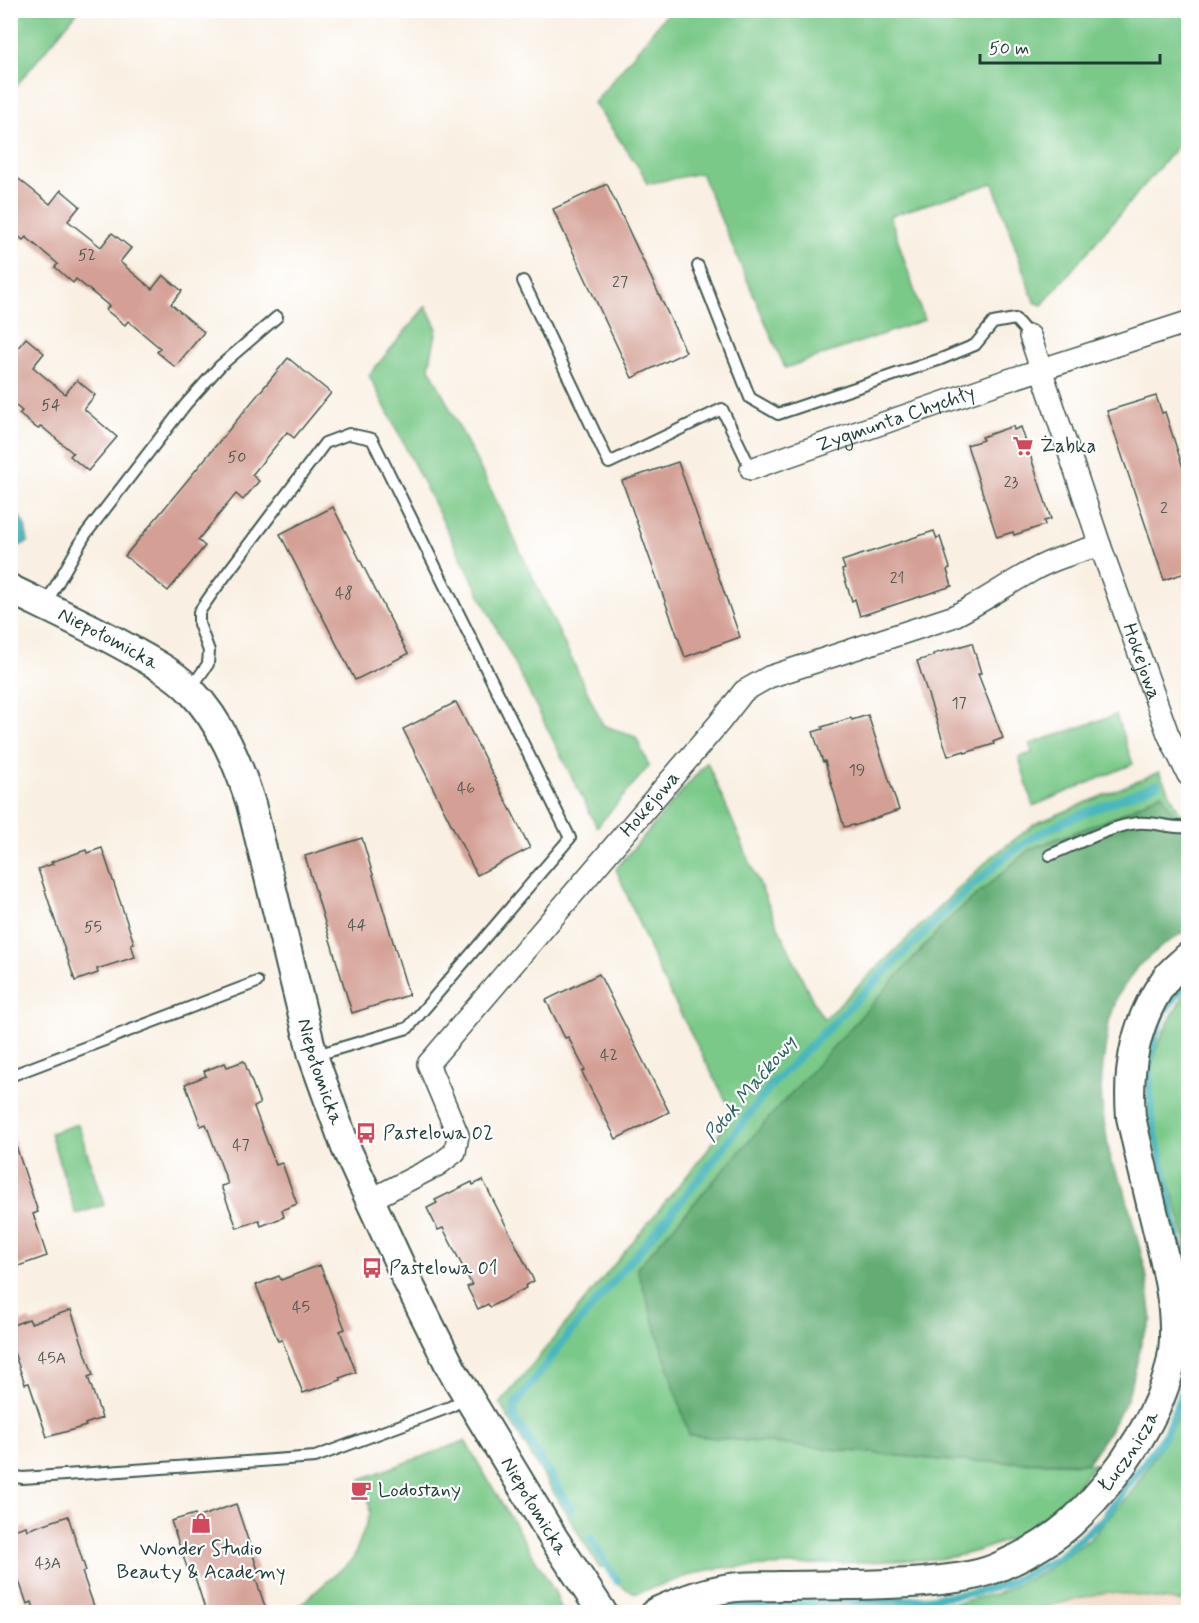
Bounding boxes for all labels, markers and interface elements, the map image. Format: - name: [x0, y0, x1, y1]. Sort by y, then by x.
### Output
- scale bar: [980, 27, 1160, 65]
- text: 50 m: [989, 37, 1029, 61]
- house number: 52: [78, 245, 96, 266]
- house number: 27: [612, 272, 628, 293]
- street label: Zygmunta Chychły: [813, 379, 978, 459]
- house number: 54: [41, 395, 61, 416]
- place label: Żabka: [1040, 433, 1096, 460]
- supermarket icon: Żabka: [1011, 434, 1035, 458]
- house number: 50: [228, 447, 246, 468]
- house number: 23: [1004, 472, 1019, 493]
- house number: 2: [1160, 498, 1168, 519]
- house number: 21: [890, 568, 904, 589]
- house number: 48: [335, 583, 353, 604]
- street label: Niepołomicka: [53, 601, 164, 677]
- street label: Hokejowa: [1116, 619, 1168, 703]
- house number: 17: [951, 693, 967, 714]
- house number: 19: [849, 760, 865, 781]
- street label: Hokejowa: [614, 765, 686, 843]
- house number: 46: [457, 778, 475, 799]
- house number: 44: [347, 915, 367, 936]
- house number: 55: [84, 917, 102, 938]
- street label: Niepołomicka: [291, 1016, 350, 1129]
- water label: Potok Maćkowy: [697, 1029, 804, 1148]
- house number: 42: [600, 1045, 618, 1066]
- place label: Pastelowa 02: [383, 1120, 494, 1147]
- bus stop icon: Pastelowa 02: [354, 1121, 378, 1145]
- house number: 47: [232, 1135, 250, 1156]
- place label: Pastelowa 01: [389, 1255, 498, 1282]
- bus stop icon: Pastelowa 01: [360, 1256, 384, 1280]
- house number: 45: [292, 1297, 310, 1318]
- house number: 45A: [38, 1348, 66, 1369]
- street label: Łucznicza: [1092, 1405, 1166, 1498]
- street label: Niepołomicka: [494, 1452, 575, 1561]
- place label: Lodostany: [378, 1477, 461, 1504]
- cafe icon: Lodostany: [349, 1478, 373, 1502]
- shop icon: Wonder Studio Beauty & Academy: [189, 1511, 213, 1535]
- place label: Wonder Studio Beauty & Academy: [117, 1536, 285, 1586]
- house number: 43A: [35, 1553, 61, 1574]

